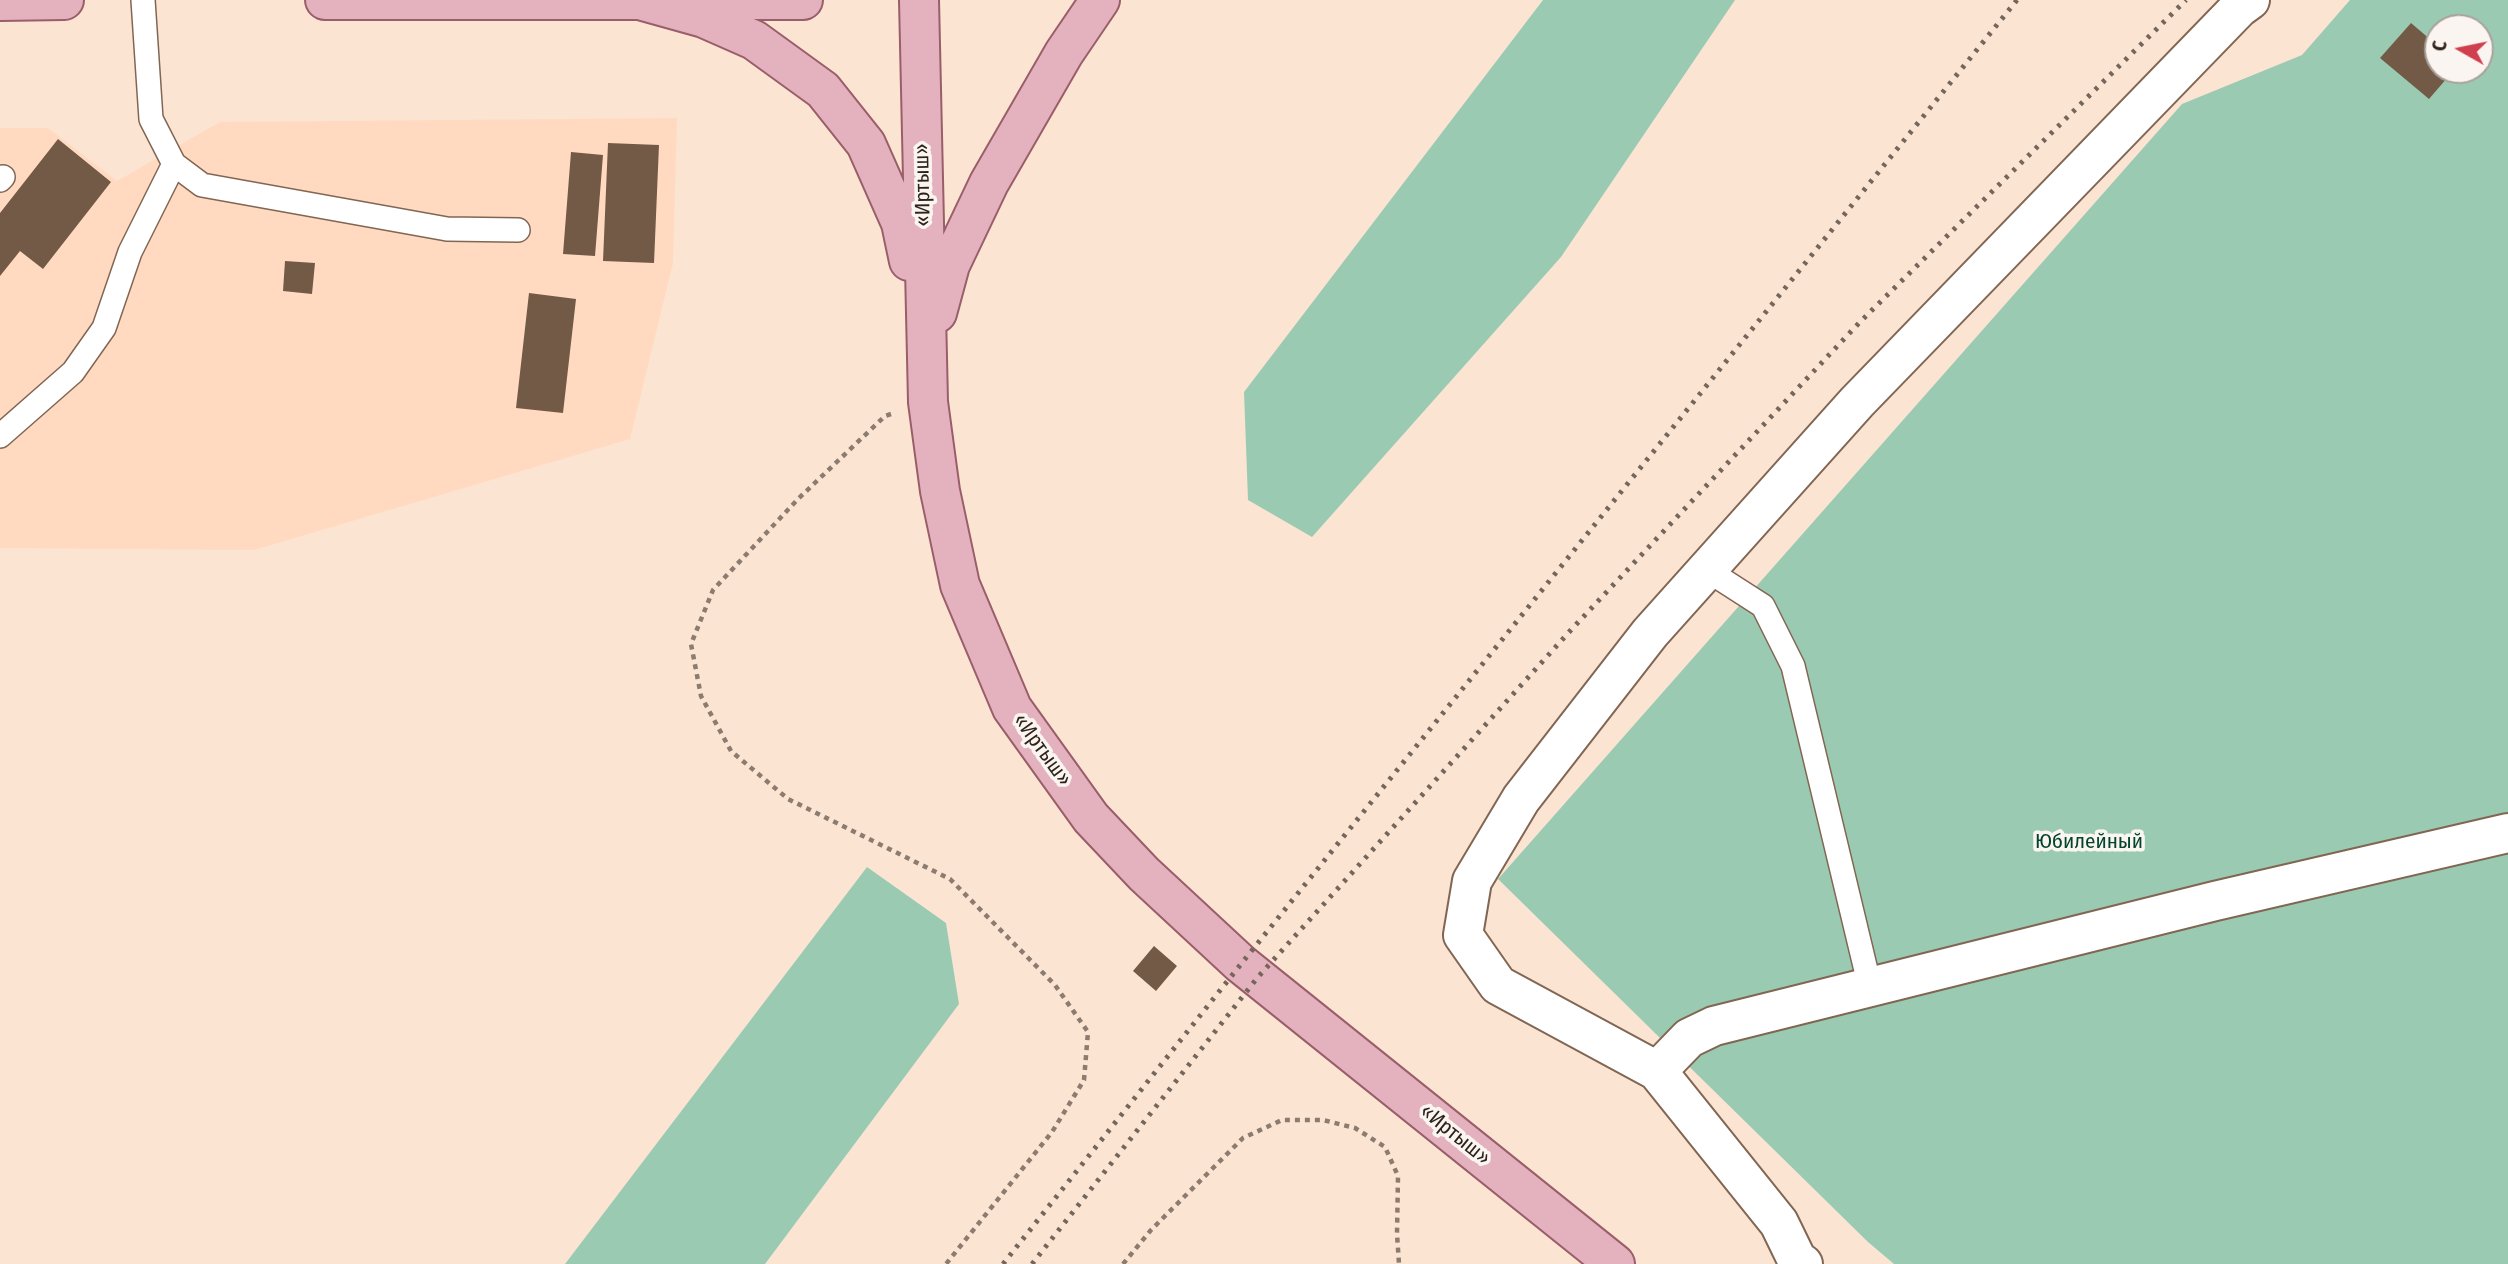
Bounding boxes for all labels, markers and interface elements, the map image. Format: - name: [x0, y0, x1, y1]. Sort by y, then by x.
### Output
- north arrow: [2424, 14, 2494, 84]
- text: С: [2428, 39, 2452, 53]
- street label: «Иртыш»: [910, 143, 936, 227]
- street label: «Иртыш»: [1007, 709, 1077, 791]
- park label: Юбилейный: [2035, 829, 2143, 855]
- street label: «Иртыш»: [1415, 1099, 1495, 1171]

